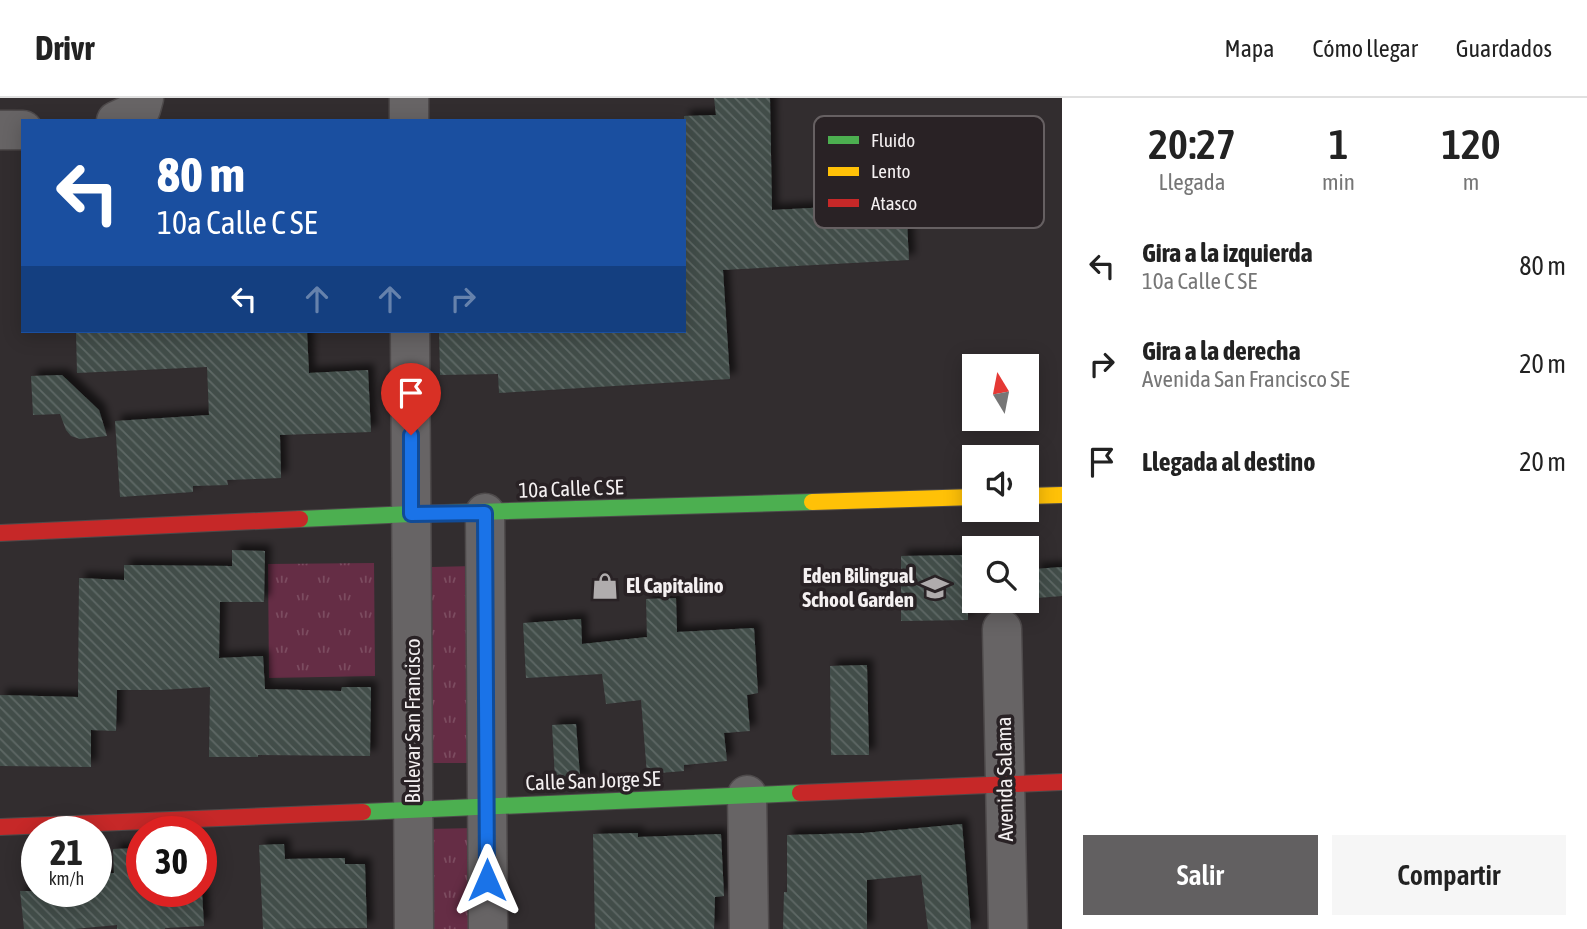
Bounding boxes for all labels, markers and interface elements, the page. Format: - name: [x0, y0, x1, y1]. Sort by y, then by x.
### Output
- text: Drivr: [35, 29, 94, 67]
- text: Mapa: [1225, 35, 1274, 62]
- text: Cómo llegar: [1312, 35, 1418, 62]
- text: Guardados: [1456, 35, 1552, 62]
- legend: [814, 116, 1044, 228]
- text: 20:27: [1148, 120, 1236, 168]
- text: 1: [1329, 120, 1348, 168]
- text: 120: [1441, 120, 1501, 168]
- text: Fluido: [871, 129, 915, 151]
- text: 80 m: [157, 146, 245, 202]
- icon: left: [42, 147, 133, 238]
- text: Lento: [871, 160, 910, 182]
- text: Llegada: [1159, 169, 1225, 195]
- text: min: [1322, 169, 1355, 195]
- text: m: [1463, 169, 1479, 195]
- text: Atasco: [871, 192, 917, 214]
- text: 10a Calle C SE: [157, 204, 317, 241]
- text: Gira a la izquierda: [1142, 238, 1313, 268]
- icon: left: [1083, 247, 1121, 285]
- text: 80 m: [1519, 251, 1566, 281]
- text: 10a Calle C SE: [1142, 268, 1257, 294]
- icon: left: [225, 280, 263, 318]
- icon: ahead: [298, 280, 336, 318]
- icon: ahead: [371, 280, 409, 318]
- icon: right: [444, 280, 482, 318]
- text: Gira a la derecha: [1142, 336, 1301, 366]
- icon: right: [1083, 345, 1121, 383]
- text: 20 m: [1519, 349, 1566, 379]
- north arrow: [962, 354, 1040, 430]
- map controls: [962, 354, 1039, 613]
- pin: [381, 363, 441, 435]
- text: Avenida San Francisco SE: [1142, 366, 1350, 392]
- icon: arrive: [392, 374, 430, 412]
- icon: arrive: [1083, 443, 1121, 481]
- button: sound: [962, 445, 1039, 522]
- text: Llegada al destino: [1142, 447, 1315, 477]
- text: 20 m: [1519, 447, 1566, 477]
- street label: 10a Calle C SE: [518, 474, 624, 502]
- button: search: [962, 536, 1039, 613]
- place label: Eden Bilingual School Garden: [802, 563, 914, 611]
- shop icon: El Capitalino: [590, 571, 620, 601]
- place label: El Capitalino: [626, 573, 724, 597]
- school or university icon: Eden Bilingual School Garden: [920, 573, 950, 603]
- street label: Bulevar San Francisco: [400, 638, 424, 804]
- street label: Avenida Salama: [991, 716, 1017, 842]
- street label: Calle San Jorge SE: [525, 766, 661, 794]
- speed limit sign: 30: [126, 816, 217, 907]
- text: 21: [50, 832, 83, 872]
- button: Salir: [1083, 835, 1318, 915]
- button: Compartir: [1332, 835, 1566, 915]
- position arrow: [450, 843, 524, 917]
- text: km/h: [49, 868, 84, 889]

